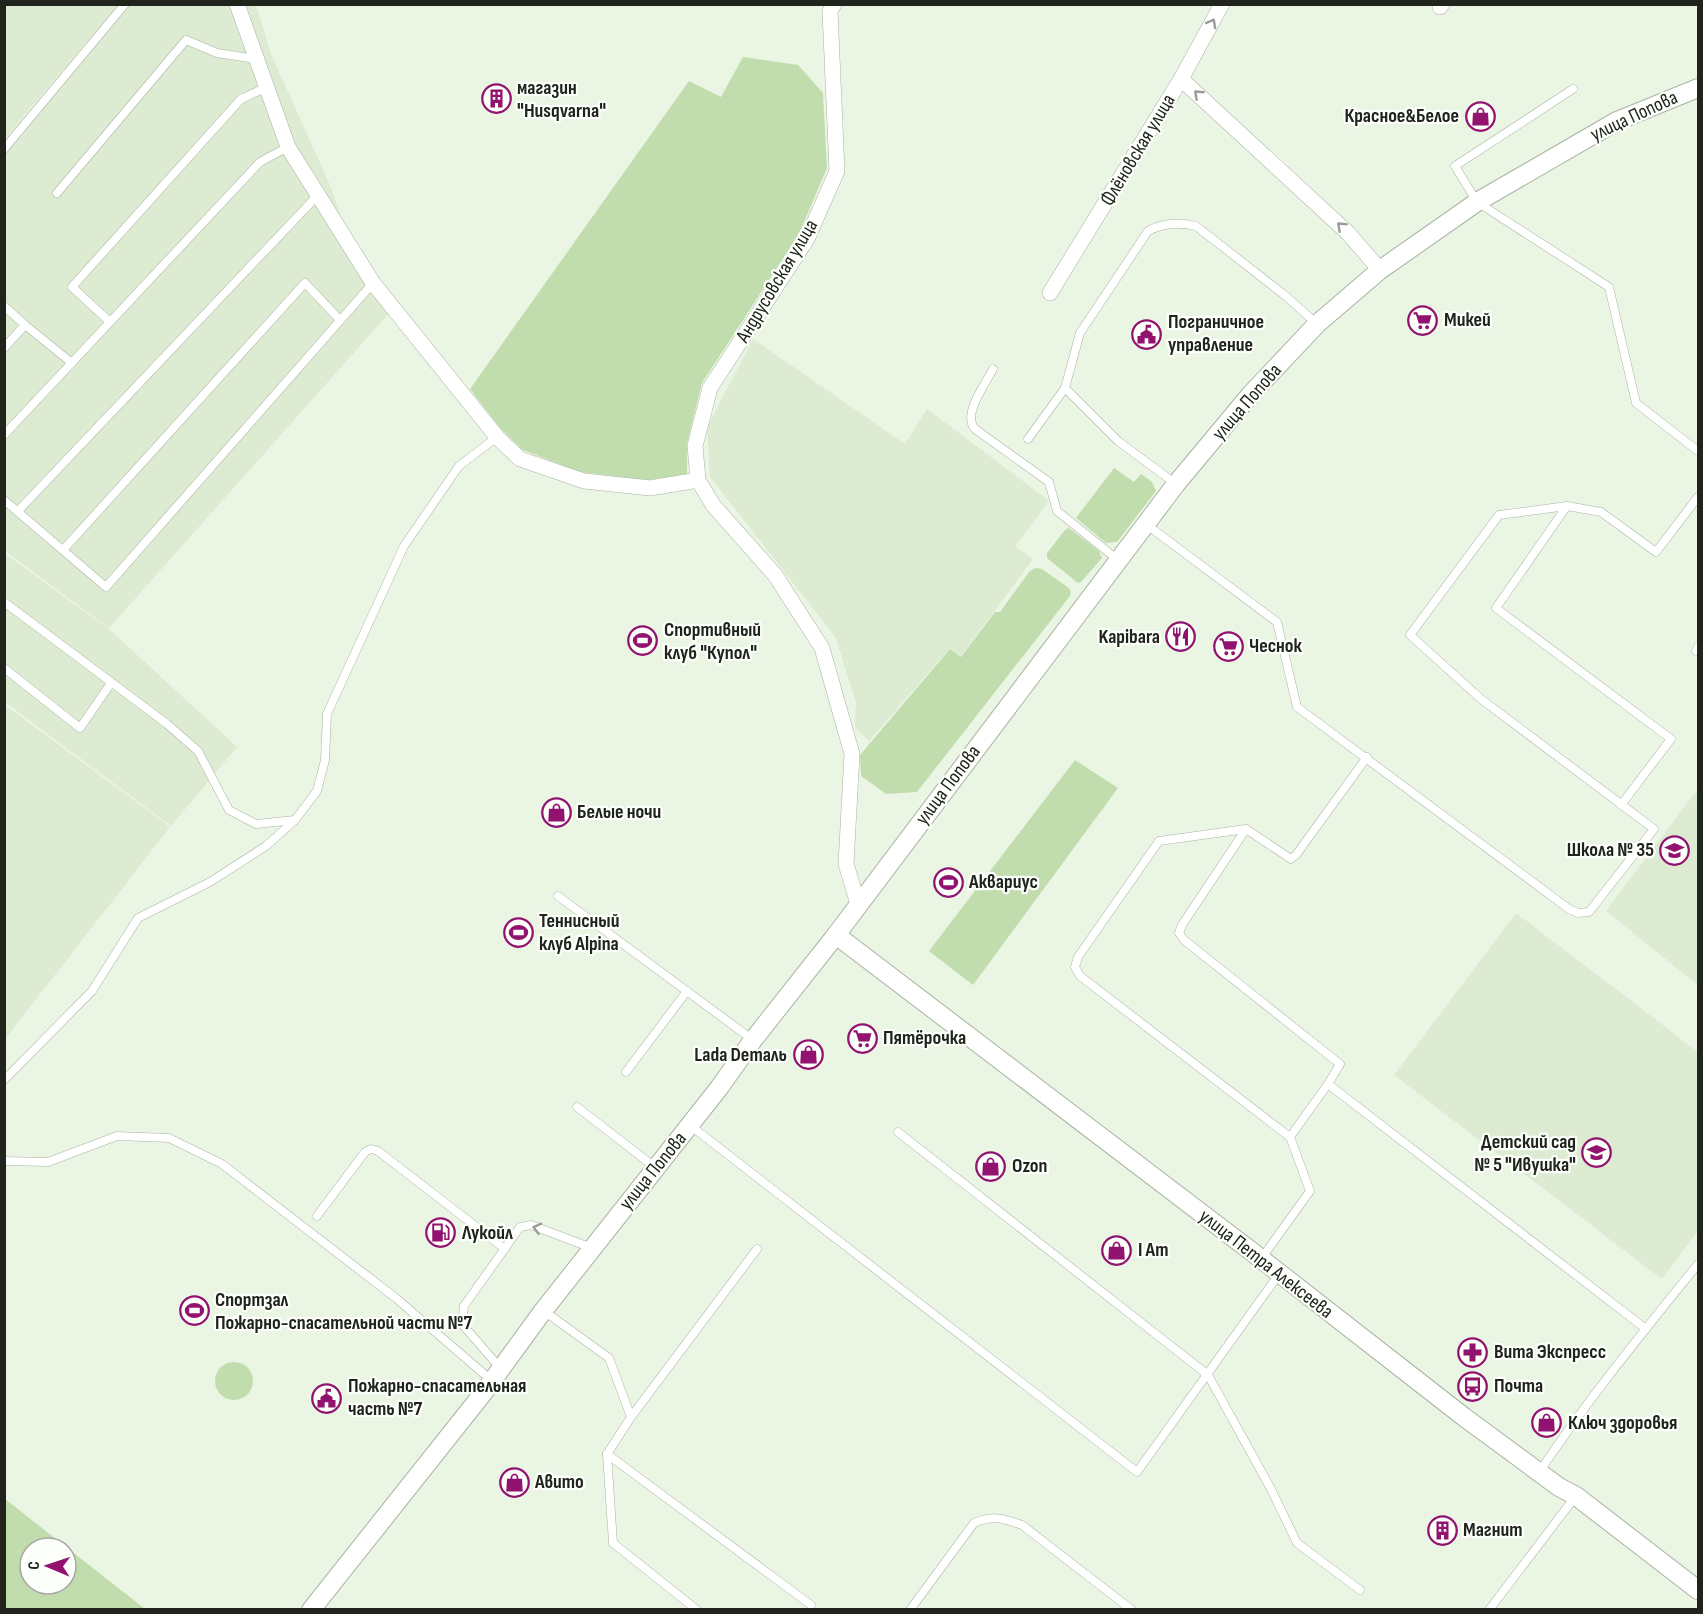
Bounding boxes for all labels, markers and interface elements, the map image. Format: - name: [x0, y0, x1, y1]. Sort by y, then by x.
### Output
- one-way arrow: [1205, 19, 1216, 29]
- place label: магазин "Husqvarna": [517, 76, 606, 123]
- building icon: магазин "Husqvarna": [480, 83, 512, 115]
- street label: улица Попова: [1587, 85, 1681, 147]
- street label: Флёновская улица: [1095, 90, 1181, 210]
- one-way arrow: [1194, 90, 1205, 101]
- shop icon: Красное&Белое: [1464, 100, 1496, 132]
- place label: Красное&Белое: [1344, 104, 1459, 128]
- street label: Андрусовская улица: [730, 215, 823, 348]
- one-way arrow: [1338, 222, 1348, 233]
- supermarket icon: Микей: [1407, 304, 1439, 336]
- place label: Микей: [1444, 308, 1491, 332]
- place label: Пограничное управление: [1168, 310, 1264, 357]
- public building icon: Пограничное управление: [1131, 318, 1163, 350]
- street label: улица Попова: [1207, 359, 1287, 445]
- place label: Спортивный клуб "Купол": [664, 618, 761, 665]
- restaurant icon: Kapibara: [1165, 621, 1197, 653]
- sports icon: Спортивный клуб "Купол": [627, 625, 659, 657]
- place label: Kapibara: [1099, 625, 1160, 649]
- supermarket icon: Чеснок: [1212, 630, 1244, 662]
- place label: Чеснок: [1249, 634, 1303, 658]
- street label: улица Попова: [910, 740, 986, 830]
- shop icon: Белые ночи: [540, 796, 572, 828]
- place label: Белые ночи: [577, 800, 661, 824]
- school or university icon: Школа № 35: [1659, 834, 1691, 866]
- place label: Школа № 35: [1567, 838, 1654, 862]
- sports icon: Аквариус: [932, 866, 964, 898]
- place label: Аквариус: [968, 870, 1038, 894]
- place label: Теннисный клуб Alpina: [539, 909, 619, 956]
- sports icon: Теннисный клуб Alpina: [502, 916, 534, 948]
- supermarket icon: Пятёрочка: [846, 1022, 878, 1054]
- place label: Пятёрочка: [883, 1026, 966, 1050]
- shop icon: Lada Dеталь: [792, 1039, 824, 1071]
- place label: Lada Dеталь: [694, 1043, 787, 1067]
- street label: улица Попова: [614, 1127, 692, 1215]
- place label: Детский сад № 5 "Ивушка": [1474, 1130, 1576, 1177]
- school or university icon: Детский сад № 5 "Ивушка": [1581, 1137, 1613, 1169]
- shop icon: Ozon: [975, 1150, 1007, 1182]
- place label: Ozon: [1012, 1154, 1047, 1178]
- street label: улица Петра Алексеева: [1194, 1204, 1338, 1324]
- fuel station icon: Лукойл: [425, 1217, 457, 1249]
- place label: Лукойл: [461, 1221, 513, 1245]
- one-way arrow: [533, 1223, 543, 1236]
- shop icon: I Am: [1101, 1234, 1133, 1266]
- place label: I Am: [1138, 1238, 1169, 1262]
- place label: Спортзал Пожарно-спасательной части №7: [215, 1288, 472, 1335]
- sports icon: Спортзал Пожарно-спасательной части №7: [178, 1295, 210, 1327]
- pharmacy icon: Вита Экспресс: [1457, 1336, 1489, 1368]
- place label: Вита Экспресс: [1494, 1340, 1606, 1364]
- bus stop icon: Почта: [1457, 1370, 1489, 1402]
- place label: Пожарно-спасательная часть №7: [348, 1374, 526, 1421]
- place label: Почта: [1494, 1374, 1543, 1398]
- public building icon: Пожарно-спасательная часть №7: [311, 1382, 343, 1414]
- shop icon: Ключ здоровья: [1531, 1407, 1563, 1439]
- place label: Ключ здоровья: [1568, 1411, 1677, 1435]
- shop icon: Авито: [498, 1466, 530, 1498]
- place label: Авито: [534, 1470, 584, 1494]
- building icon: Магнит: [1426, 1514, 1458, 1546]
- place label: Магнит: [1463, 1518, 1522, 1542]
- north arrow: [18, 1536, 78, 1596]
- text: С: [25, 1561, 44, 1570]

